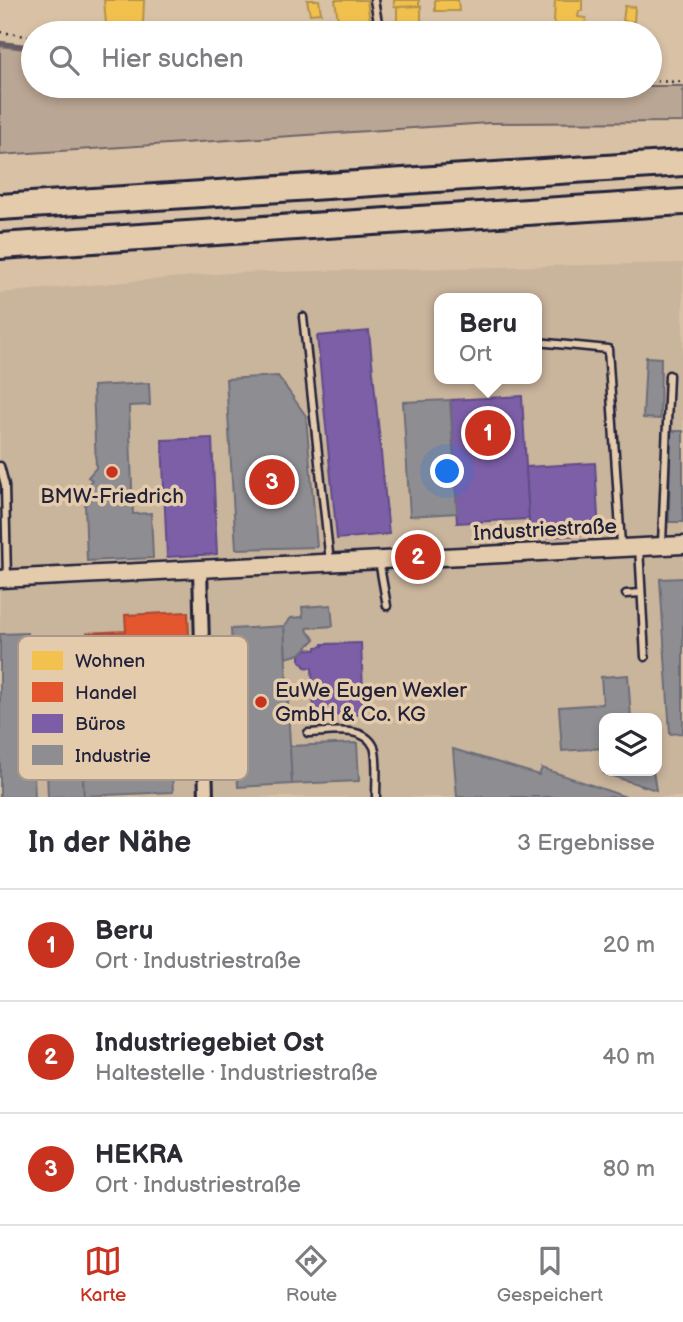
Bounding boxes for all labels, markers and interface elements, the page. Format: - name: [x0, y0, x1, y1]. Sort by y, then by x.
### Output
- search box: [21, 21, 662, 98]
- icon: search: [45, 41, 83, 79]
- text: Hier suchen: [101, 44, 244, 75]
- popup: [434, 293, 542, 384]
- text: Beru: [459, 309, 517, 340]
- text: Ort: [459, 340, 492, 368]
- pin: 1: [465, 407, 511, 459]
- your location: [430, 454, 464, 488]
- pin: 3: [249, 456, 295, 508]
- marker: BMW-Friedrich: [104, 464, 120, 480]
- place label: BMW-Friedrich: [40, 484, 184, 509]
- street label: Industriestraße: [472, 514, 618, 546]
- pin: 2: [395, 531, 441, 583]
- legend: [18, 636, 248, 780]
- text: Wohnen: [75, 650, 145, 673]
- place label: EuWe Eugen Wexler GmbH & Co. KG: [275, 678, 467, 727]
- text: Handel: [75, 682, 137, 705]
- marker: EuWe Eugen Wexler GmbH & Co. KG: [253, 694, 269, 710]
- text: Büros: [75, 713, 125, 736]
- map controls: [599, 713, 662, 776]
- button: layers: [599, 713, 662, 776]
- text: Industrie: [75, 745, 151, 768]
- text: In der Nähe: [28, 825, 191, 861]
- text: 3 Ergebnisse: [517, 829, 655, 857]
- text: Beru: [95, 916, 153, 947]
- text: 1: [46, 931, 56, 959]
- text: 20 m: [603, 931, 655, 959]
- text: Ort · Industriestraße: [95, 947, 301, 975]
- text: Industriegebiet Ost: [95, 1028, 324, 1059]
- text: 2: [44, 1043, 58, 1071]
- text: 40 m: [602, 1043, 655, 1071]
- text: Haltestelle · Industriestraße: [95, 1059, 378, 1087]
- text: HEKRA: [95, 1140, 183, 1171]
- text: 3: [44, 1155, 58, 1183]
- text: 80 m: [603, 1155, 655, 1183]
- text: Ort · Industriestraße: [95, 1171, 301, 1199]
- tab: Karte: [80, 1242, 126, 1307]
- tab: Route: [286, 1242, 337, 1307]
- tab: Gespeichert: [497, 1242, 603, 1307]

